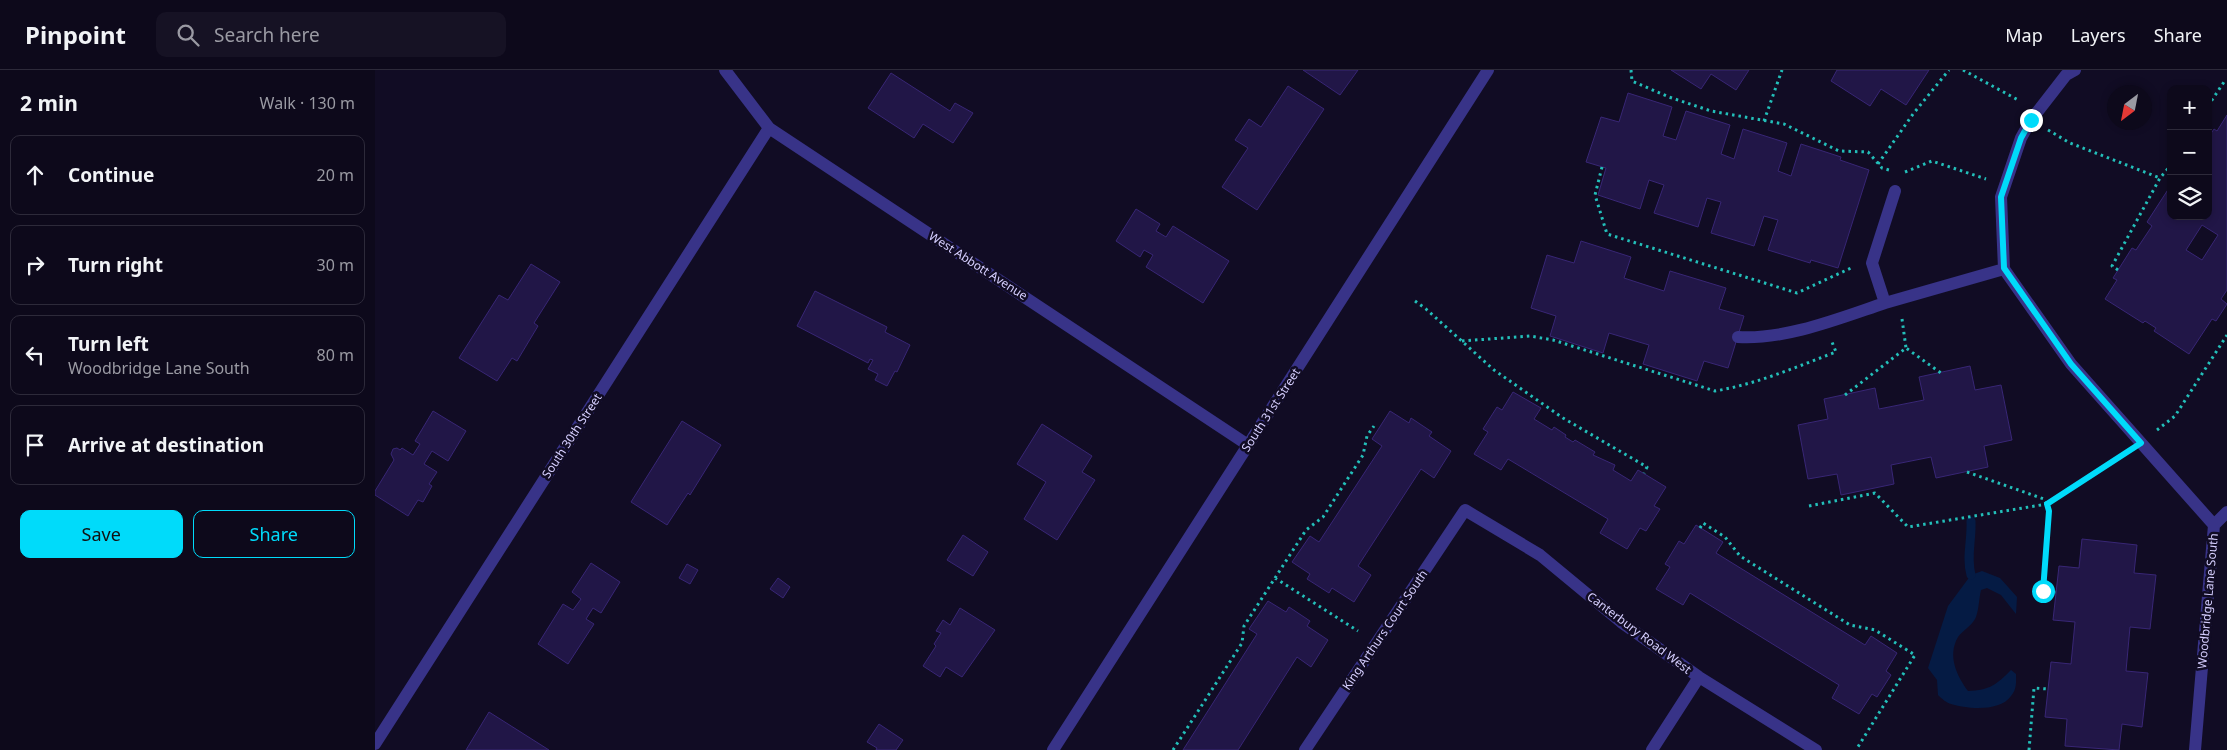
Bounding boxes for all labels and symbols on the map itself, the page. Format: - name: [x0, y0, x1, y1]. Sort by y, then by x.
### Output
- north arrow: [2107, 85, 2152, 130]
- route end: [2020, 109, 2043, 132]
- street label: West Abbott Avenue: [926, 227, 1031, 304]
- street label: South 31st Street: [1237, 364, 1304, 455]
- street label: South 30th Street: [538, 389, 606, 482]
- street label: Woodbridge Lane South: [2193, 532, 2222, 670]
- street label: King Arthurs Court South: [1338, 566, 1431, 693]
- route start: [2032, 580, 2055, 603]
- street label: Canterbury Road West: [1584, 588, 1695, 678]

